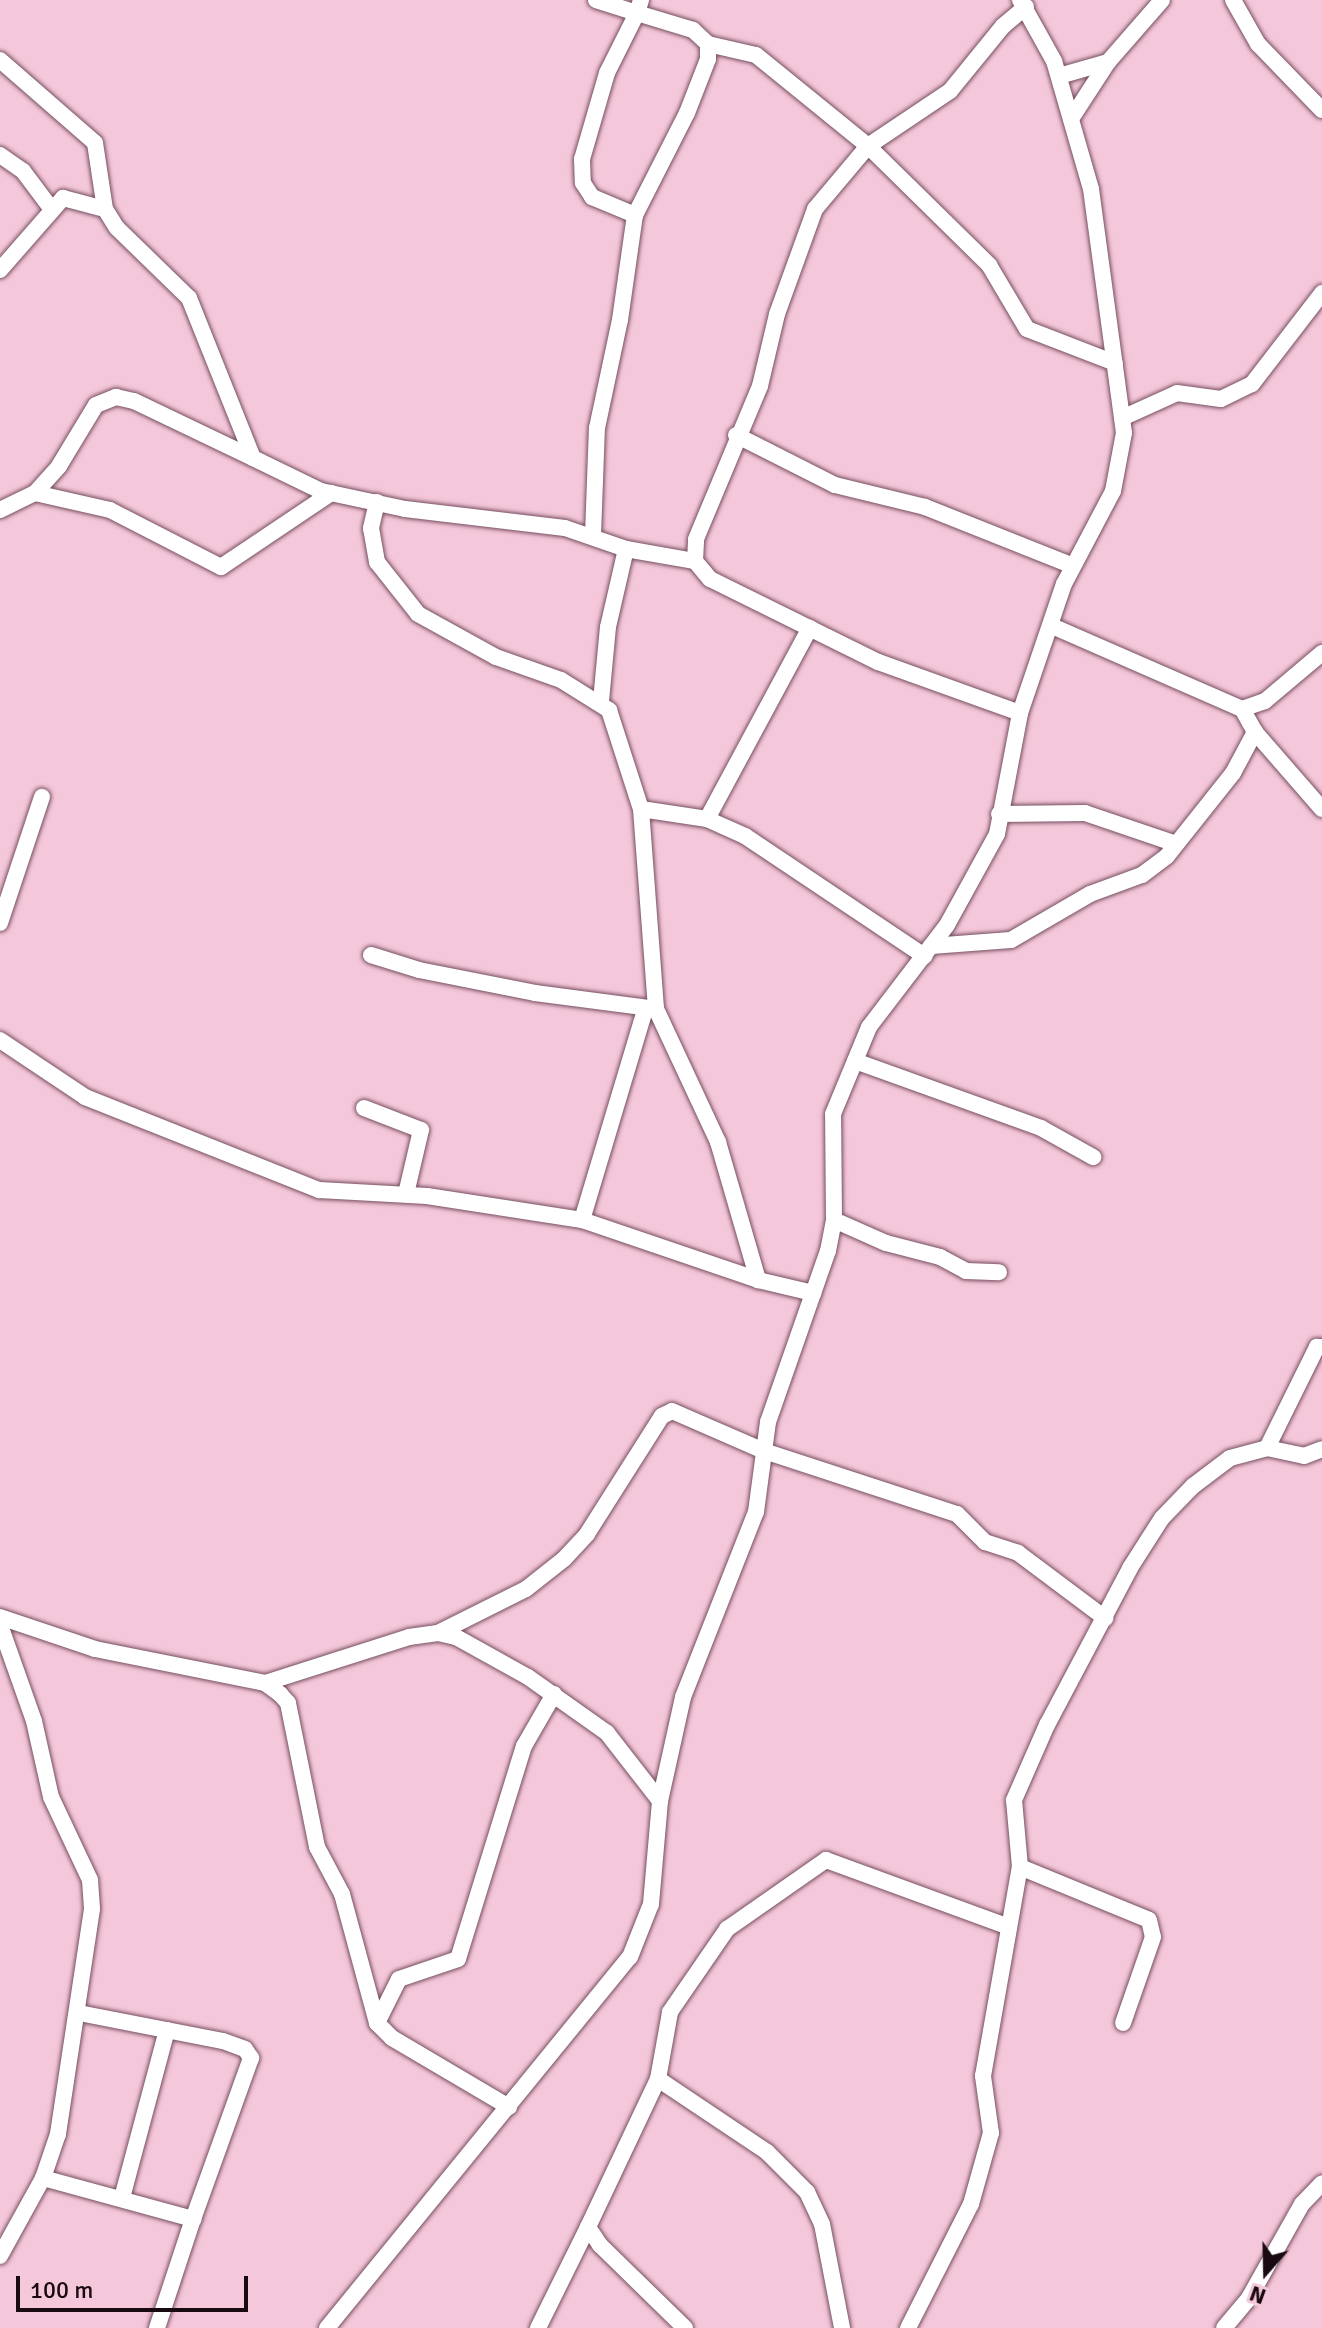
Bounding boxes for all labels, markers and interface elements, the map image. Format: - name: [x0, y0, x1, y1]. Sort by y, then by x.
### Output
- north arrow: [1226, 2232, 1306, 2312]
- scale bar: [20, 2260, 252, 2310]
- text: 100 m: [30, 2275, 93, 2305]
- text: N: [1246, 2280, 1269, 2310]

